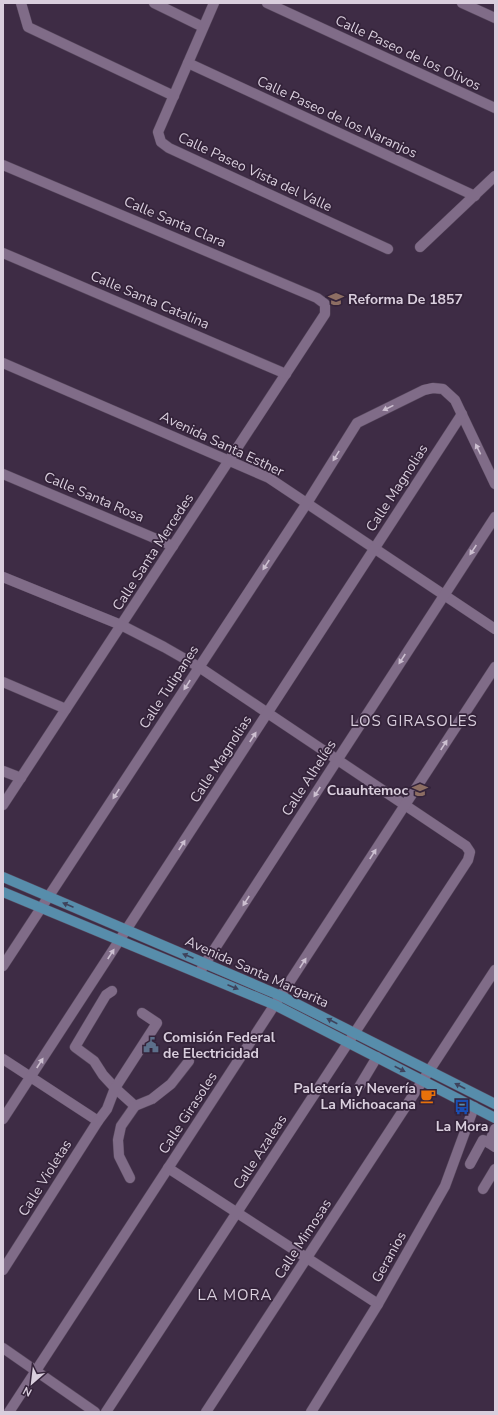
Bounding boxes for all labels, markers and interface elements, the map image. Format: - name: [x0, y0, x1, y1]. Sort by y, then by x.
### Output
- street label: Calle Paseo de los Olivos: [332, 11, 484, 95]
- street label: Calle Paseo de los Naranjos: [254, 71, 420, 163]
- street label: Calle Paseo Vista del Valle: [175, 128, 335, 216]
- street label: Calle Santa Clara: [121, 192, 229, 252]
- street label: Calle Santa Catalina: [88, 266, 212, 334]
- school or university icon: Reforma De 1857: [327, 290, 345, 308]
- place label: Reforma De 1857: [348, 290, 463, 309]
- one-way arrow: [382, 405, 393, 411]
- street label: Avenida Santa Esther: [157, 407, 287, 481]
- street label: Calle Magnolias: [362, 440, 433, 535]
- one-way arrow: [475, 443, 481, 455]
- one-way arrow: [332, 451, 340, 461]
- street label: Calle Santa Rosa: [41, 467, 147, 527]
- street label: Calle Santa Mercedes: [108, 489, 198, 614]
- one-way arrow: [470, 544, 477, 556]
- one-way arrow: [262, 560, 270, 570]
- street label: Calle Tulipanes: [135, 641, 203, 733]
- one-way arrow: [399, 653, 406, 665]
- one-way arrow: [183, 680, 191, 691]
- street label: Calle Magnolias: [186, 711, 257, 806]
- district label: LOS GIRASOLES: [350, 711, 478, 731]
- one-way arrow: [249, 731, 256, 742]
- street label: Calle Alhelíes: [277, 736, 341, 820]
- one-way arrow: [441, 739, 448, 751]
- place label: Cuauhtemoc: [327, 781, 408, 800]
- school or university icon: Cuauhtemoc: [411, 781, 429, 799]
- one-way arrow: [313, 786, 321, 797]
- one-way arrow: [112, 788, 119, 800]
- one-way arrow: [178, 840, 185, 851]
- one-way arrow: [370, 848, 377, 860]
- one-way arrow: [242, 896, 250, 906]
- one-way arrow: [63, 902, 74, 908]
- street label: Avenida Santa Margarita: [182, 932, 332, 1012]
- one-way arrow: [107, 949, 115, 960]
- one-way arrow: [182, 953, 194, 959]
- one-way arrow: [299, 957, 306, 969]
- one-way arrow: [227, 985, 239, 991]
- one-way arrow: [326, 1018, 338, 1024]
- place label: Comisión Federal de Electricidad: [163, 1028, 276, 1063]
- public building icon: Comisión Federal de Electricidad: [142, 1036, 160, 1054]
- one-way arrow: [36, 1058, 44, 1069]
- one-way arrow: [394, 1066, 406, 1072]
- street label: Calle Girasoles: [154, 1068, 222, 1158]
- place label: Paletería y Nevería La Michoacana: [294, 1079, 416, 1114]
- one-way arrow: [454, 1083, 466, 1090]
- cafe icon: Paletería y Nevería La Michoacana: [419, 1087, 437, 1105]
- bus stop icon: La Mora: [453, 1098, 471, 1116]
- street label: Calle Azaleas: [229, 1111, 291, 1193]
- place label: La Mora: [436, 1117, 488, 1136]
- street label: Calle Violetas: [14, 1136, 76, 1220]
- street label: Calle Mimosas: [270, 1195, 336, 1283]
- street label: Geranios: [367, 1228, 411, 1286]
- district label: LA MORA: [198, 1285, 272, 1305]
- north arrow: [12, 1363, 52, 1403]
- text: N: [20, 1383, 35, 1400]

